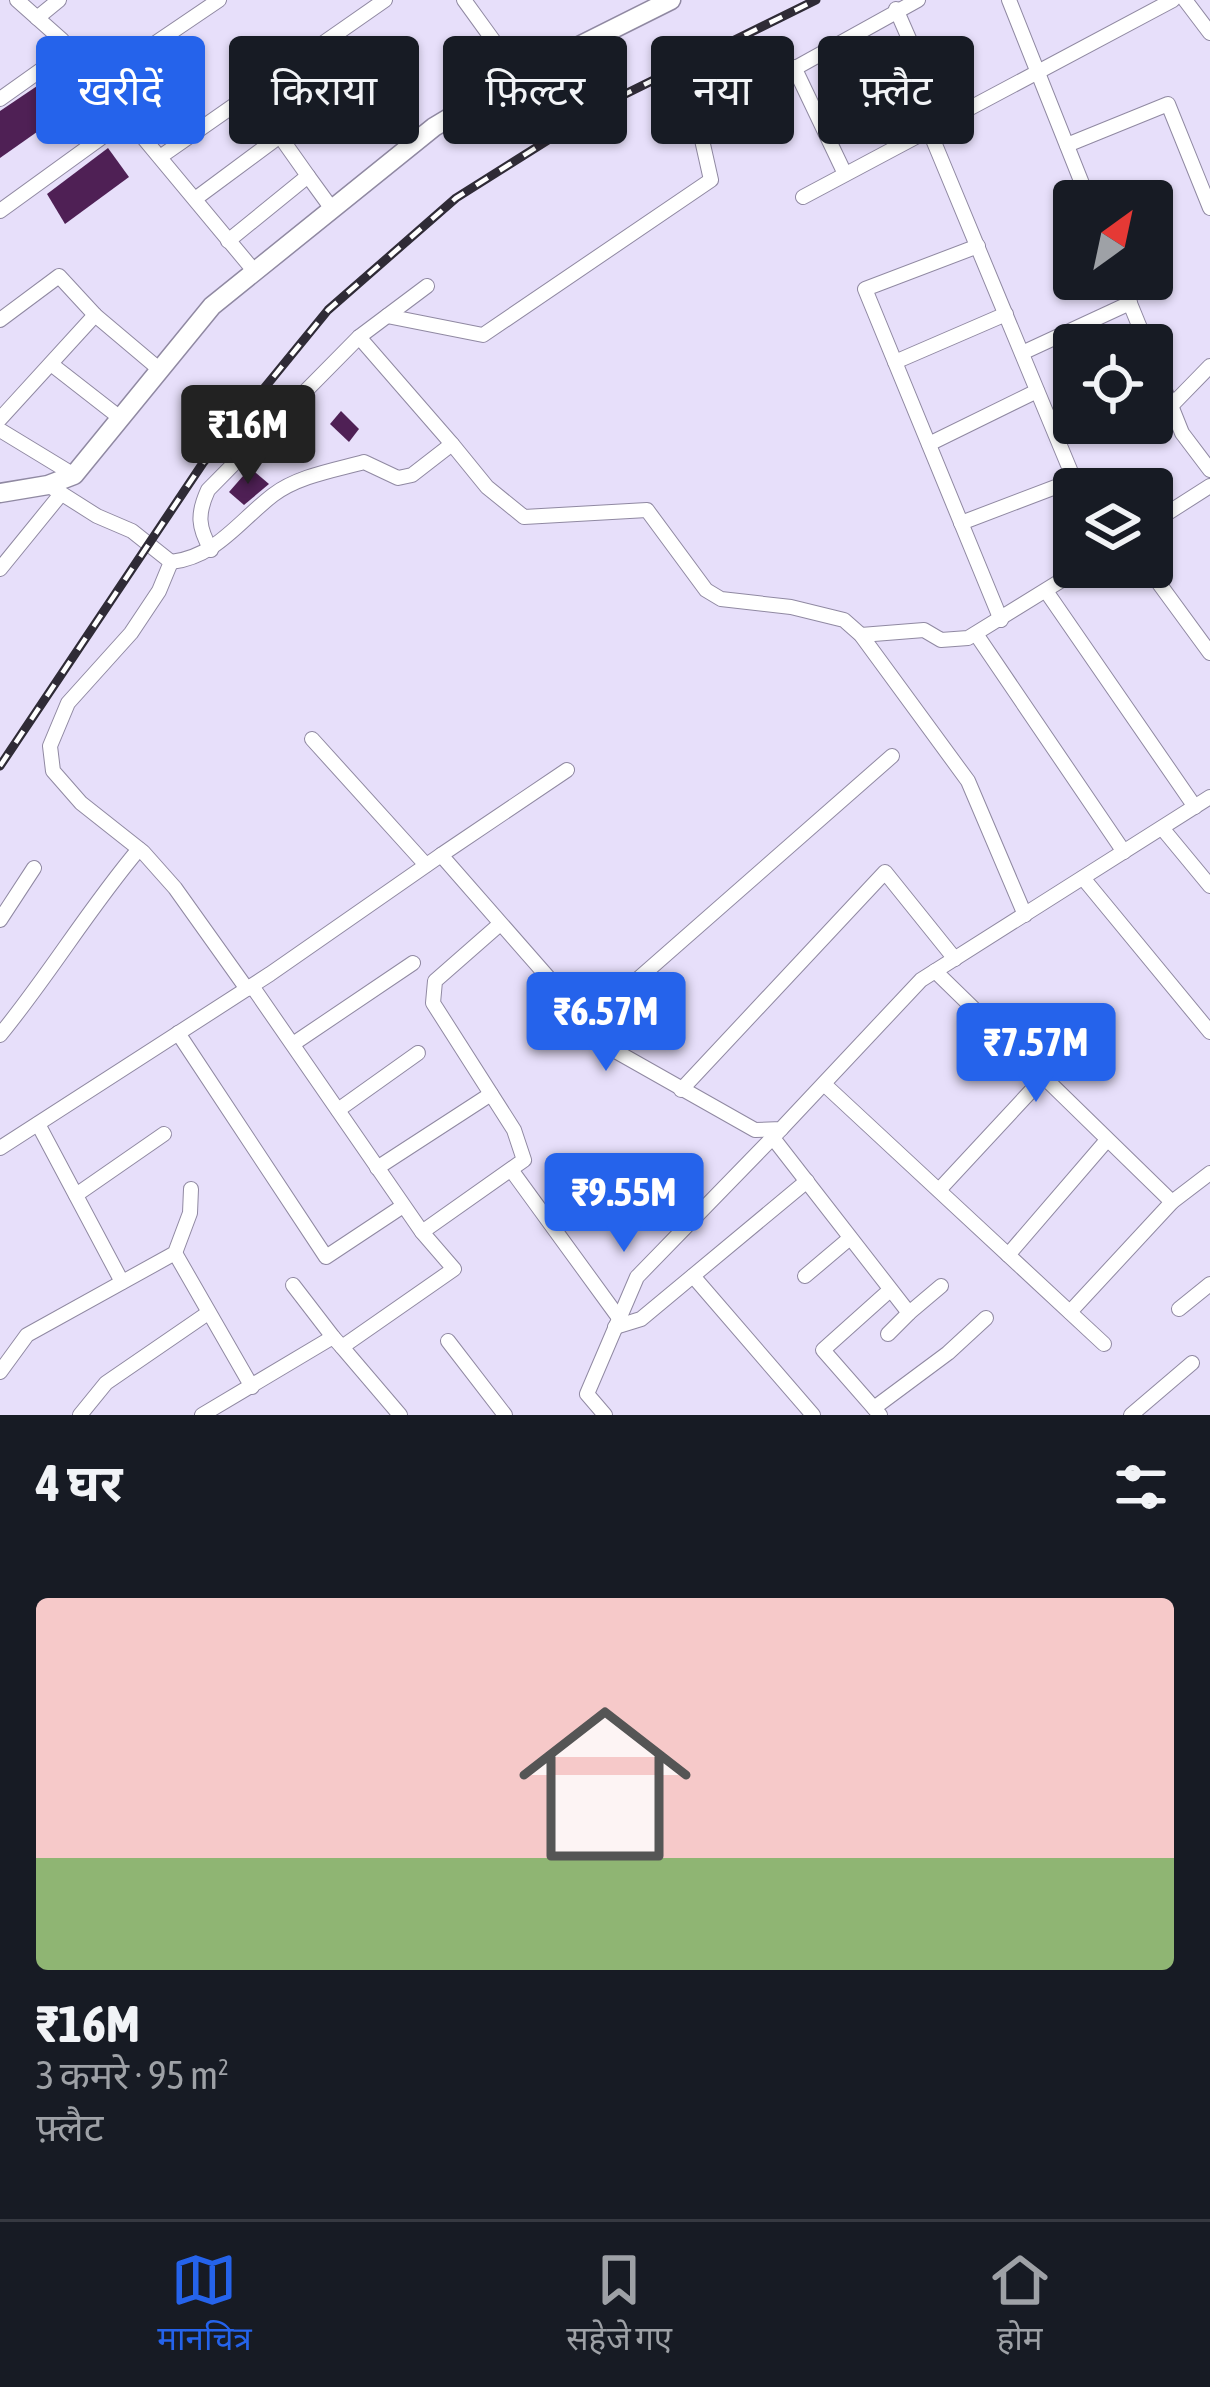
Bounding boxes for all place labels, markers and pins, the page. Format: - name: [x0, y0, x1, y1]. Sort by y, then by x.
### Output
- pin: ₹16M: [177, 385, 319, 487]
- pin: ₹6.57M: [508, 972, 704, 1074]
- pin: ₹7.57M: [938, 1003, 1134, 1105]
- pin: ₹9.55M: [526, 1153, 722, 1255]

